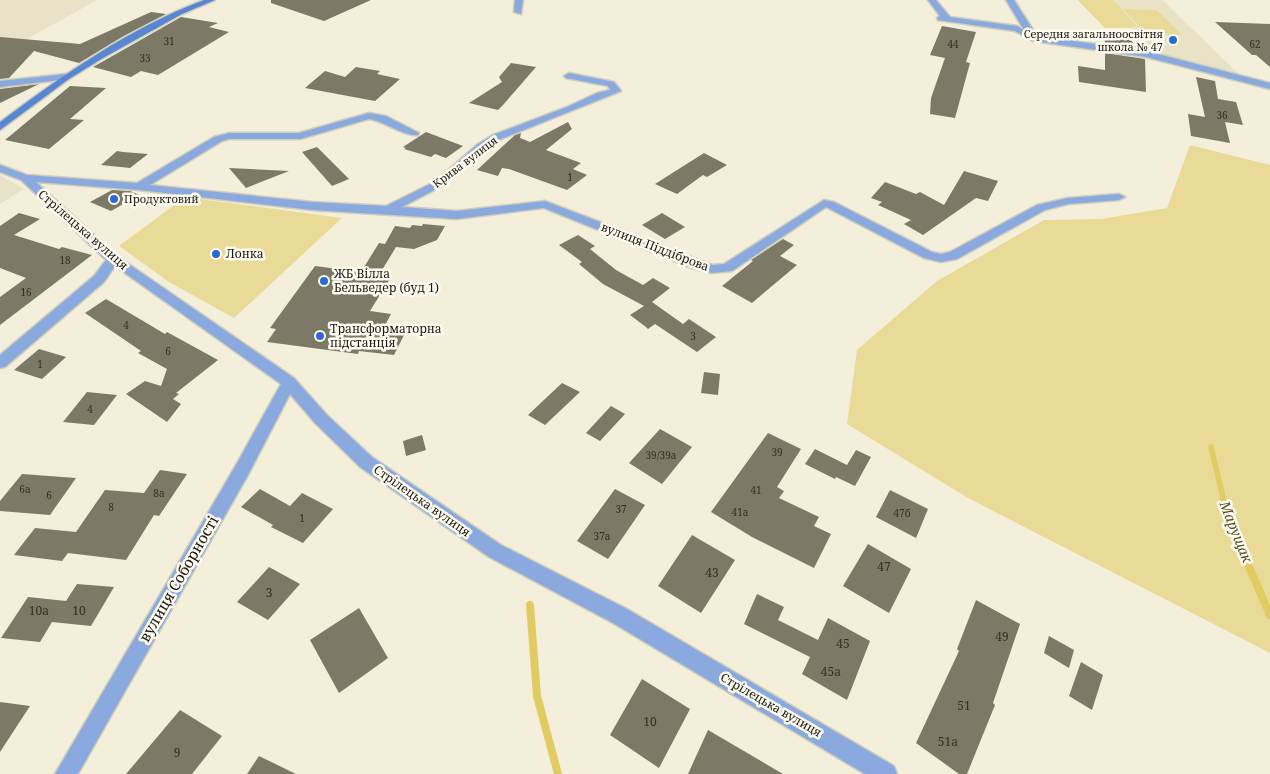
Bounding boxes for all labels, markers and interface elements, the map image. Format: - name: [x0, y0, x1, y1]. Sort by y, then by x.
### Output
- place label: Середня загальноосвітня школа № 47: [1024, 26, 1163, 54]
- house number: 31: [163, 34, 175, 48]
- marker: Середня загальноосвітня школа № 47: [1167, 34, 1179, 46]
- house number: 44: [947, 37, 959, 51]
- house number: 62: [1249, 37, 1261, 51]
- house number: 33: [139, 51, 151, 65]
- house number: 36: [1216, 108, 1228, 122]
- street label: Крива вулиця: [429, 132, 500, 191]
- house number: 1: [567, 170, 573, 184]
- street label: Стрілецька вулиця: [35, 186, 132, 274]
- place label: Продуктовий: [124, 191, 199, 206]
- marker: Продуктовий: [108, 193, 120, 205]
- street label: вулиця Піддіброва: [599, 218, 712, 275]
- place label: Лонка: [226, 245, 264, 262]
- marker: Лонка: [210, 248, 222, 260]
- house number: 18: [59, 253, 71, 267]
- place label: ЖБ Вілла Бельведер (буд 1): [333, 265, 439, 296]
- marker: ЖБ Вілла Бельведер (буд 1): [318, 275, 330, 287]
- house number: 16: [20, 285, 32, 299]
- house number: 4: [123, 318, 129, 332]
- place label: Трансформаторна підстанція: [330, 320, 442, 351]
- house number: 3: [690, 329, 696, 343]
- marker: Трансформаторна підстанція: [314, 330, 326, 342]
- house number: 6: [165, 344, 171, 358]
- house number: 1: [37, 357, 43, 371]
- house number: 4: [87, 402, 93, 416]
- house number: 39: [771, 445, 783, 459]
- house number: 39/39а: [646, 448, 677, 462]
- street label: Стрілецька вулиця: [371, 461, 474, 540]
- house number: 6а: [19, 482, 31, 496]
- house number: 41: [750, 483, 762, 497]
- house number: 8а: [153, 486, 165, 500]
- house number: 6: [46, 488, 52, 502]
- water label: Марущак: [1215, 497, 1258, 566]
- house number: 8: [108, 500, 114, 514]
- house number: 37: [615, 502, 627, 516]
- house number: 41а: [732, 505, 749, 519]
- house number: 47б: [893, 506, 911, 520]
- house number: 1: [299, 511, 305, 525]
- street label: вулиця Соборності: [134, 512, 222, 645]
- house number: 37а: [594, 529, 611, 543]
- house number: 47: [877, 558, 891, 575]
- house number: 43: [705, 564, 719, 581]
- house number: 3: [266, 584, 273, 601]
- house number: 10а: [29, 602, 49, 619]
- house number: 10: [72, 602, 86, 619]
- house number: 49: [995, 628, 1009, 645]
- house number: 45: [836, 635, 850, 652]
- house number: 45а: [821, 663, 841, 680]
- street label: Стрілецька вулиця: [717, 669, 825, 741]
- house number: 51: [957, 697, 971, 714]
- house number: 10: [643, 713, 657, 730]
- house number: 51а: [938, 733, 958, 750]
- house number: 9: [174, 744, 180, 761]

